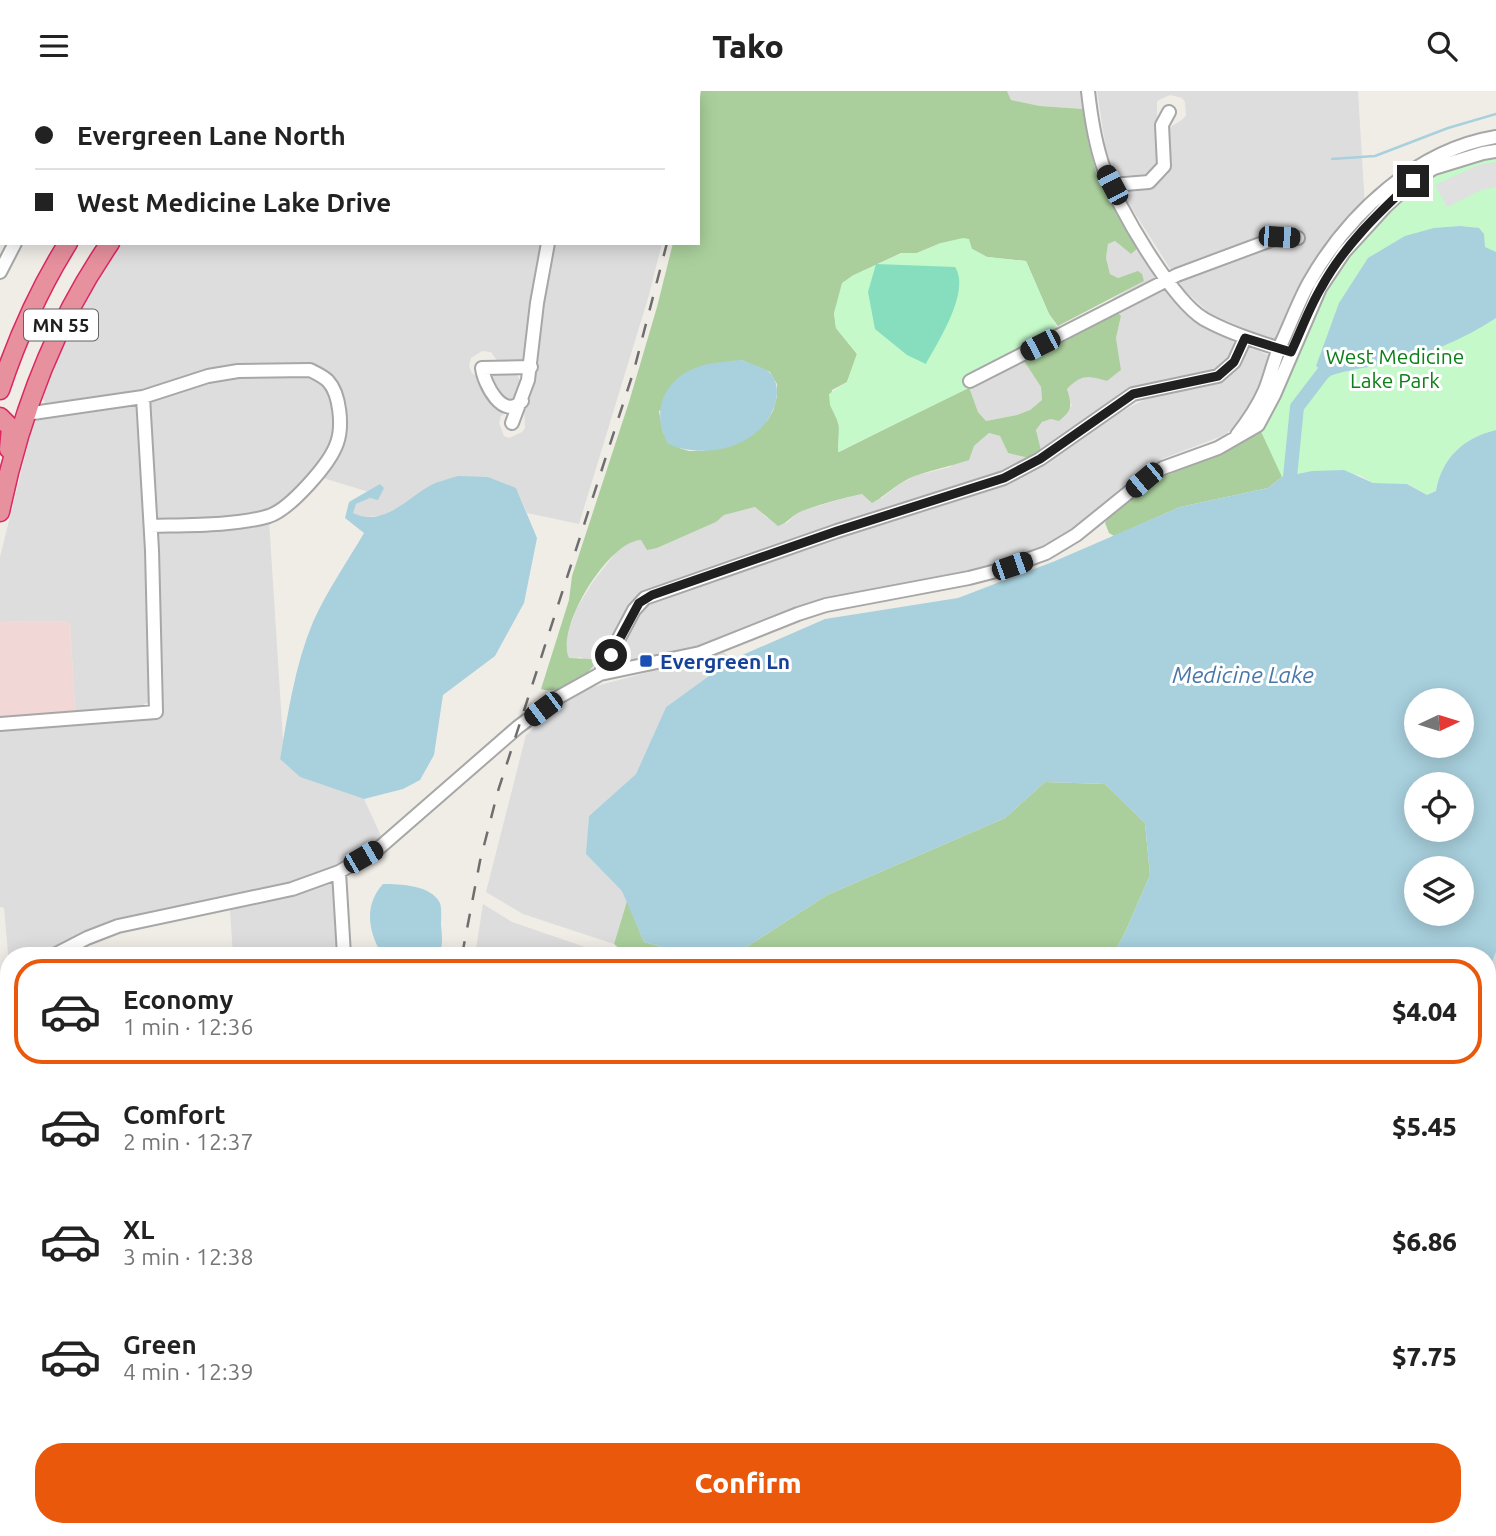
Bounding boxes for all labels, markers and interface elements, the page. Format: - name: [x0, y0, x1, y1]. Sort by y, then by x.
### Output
- icon: menu: [35, 27, 73, 65]
- icon: search: [1423, 27, 1461, 65]
- text: Tako: [712, 28, 784, 64]
- text: Evergreen Lane North: [77, 121, 346, 150]
- car: [1093, 162, 1132, 208]
- route end: [1397, 165, 1429, 197]
- text: West Medicine Lake Drive: [77, 188, 391, 217]
- car: [1258, 225, 1301, 249]
- road number: MN 55: [24, 309, 98, 341]
- car: [1017, 326, 1064, 364]
- park label: West Medicine Lake Park: [1326, 344, 1464, 392]
- car: [1122, 458, 1167, 502]
- car: [989, 549, 1036, 583]
- route start: [595, 639, 627, 671]
- place label: Evergreen Ln: [660, 649, 790, 673]
- marker: Evergreen Ln: [638, 653, 654, 669]
- water label: Medicine Lake: [1172, 662, 1314, 687]
- car: [520, 688, 567, 730]
- north arrow: [1404, 688, 1474, 758]
- map controls: [1404, 688, 1474, 926]
- button: locate: [1404, 772, 1474, 842]
- car: [340, 837, 387, 877]
- button: layers: [1404, 856, 1474, 926]
- icon: car: [39, 980, 102, 1043]
- text: Economy: [123, 985, 233, 1014]
- text: $4.04: [1392, 997, 1457, 1026]
- text: 1 min · 12:36: [123, 1014, 254, 1039]
- icon: car: [39, 1095, 102, 1158]
- text: Comfort: [123, 1100, 226, 1129]
- text: $5.45: [1392, 1112, 1457, 1141]
- text: 2 min · 12:37: [123, 1129, 254, 1154]
- icon: car: [39, 1210, 102, 1273]
- text: XL: [123, 1215, 154, 1244]
- text: $6.86: [1392, 1227, 1457, 1256]
- text: 3 min · 12:38: [123, 1244, 254, 1269]
- icon: car: [39, 1325, 102, 1388]
- text: Green: [123, 1330, 197, 1359]
- text: $7.75: [1392, 1342, 1457, 1371]
- text: 4 min · 12:39: [123, 1359, 254, 1384]
- button: Confirm: [35, 1443, 1461, 1523]

